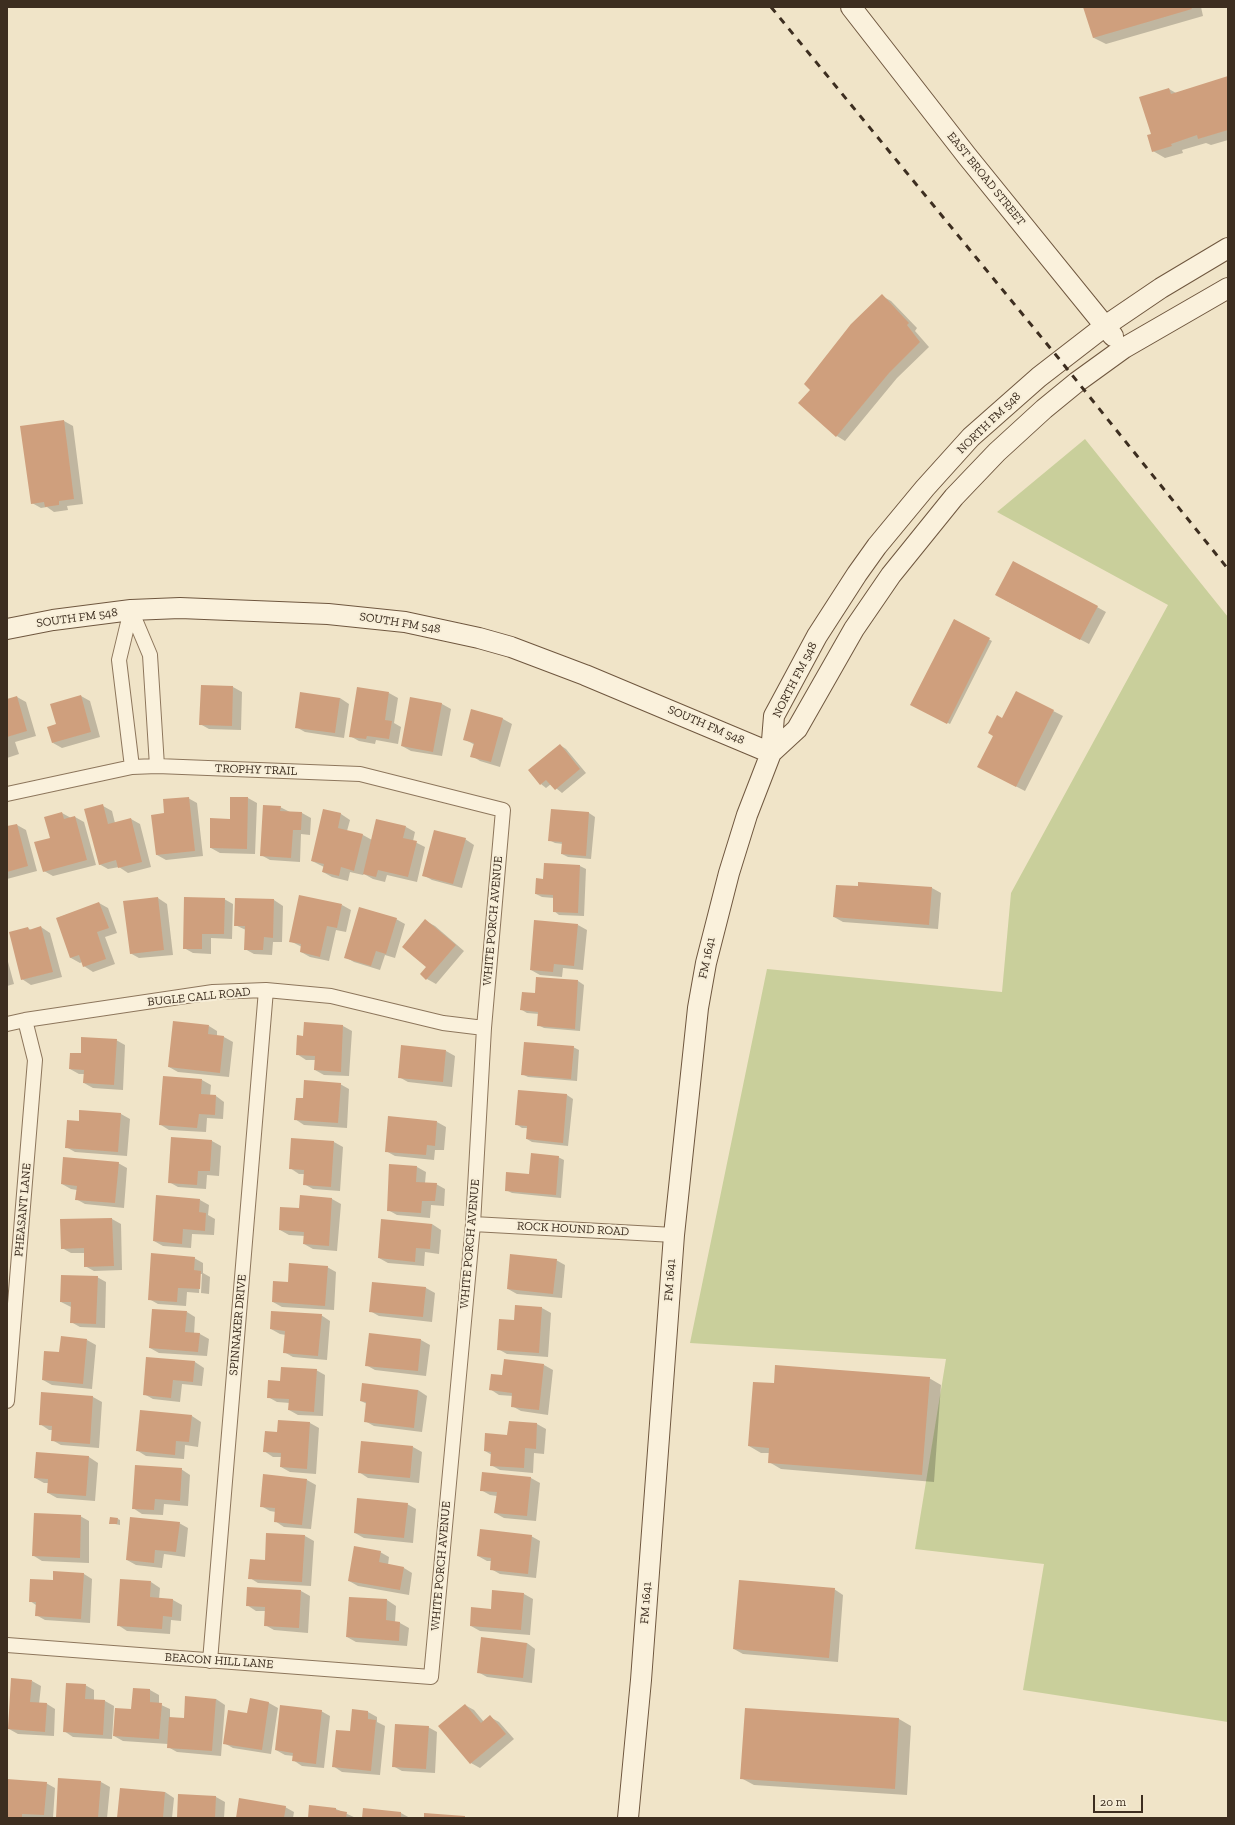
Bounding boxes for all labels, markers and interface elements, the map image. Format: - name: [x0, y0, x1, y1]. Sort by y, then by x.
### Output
- street label: EAST BROAD STREET: [944, 129, 1028, 229]
- street label: NORTH FM 548: [954, 389, 1024, 457]
- street label: SOUTH FM 548: [35, 605, 119, 631]
- street label: SOUTH FM 548: [358, 609, 442, 637]
- street label: NORTH FM 548: [770, 640, 820, 720]
- street label: SOUTH FM 548: [665, 702, 747, 748]
- street label: TROPHY TRAIL: [215, 761, 297, 779]
- street label: WHITE PORCH AVENUE: [480, 856, 506, 986]
- street label: FM 1641: [696, 936, 718, 980]
- street label: BUGLE CALL ROAD: [147, 984, 251, 1010]
- street label: PHEASANT LANE: [12, 1163, 34, 1257]
- street label: WHITE PORCH AVENUE: [457, 1179, 483, 1309]
- street label: ROCK HOUND ROAD: [516, 1219, 630, 1239]
- street label: FM 1641: [661, 1259, 679, 1301]
- street label: SPINNAKER DRIVE: [226, 1274, 250, 1376]
- street label: WHITE PORCH AVENUE: [428, 1501, 454, 1631]
- street label: FM 1641: [637, 1582, 655, 1624]
- street label: BEACON HILL LANE: [164, 1650, 274, 1672]
- scale bar: [1095, 1787, 1145, 1813]
- text: 20 m: [1100, 1795, 1126, 1809]

